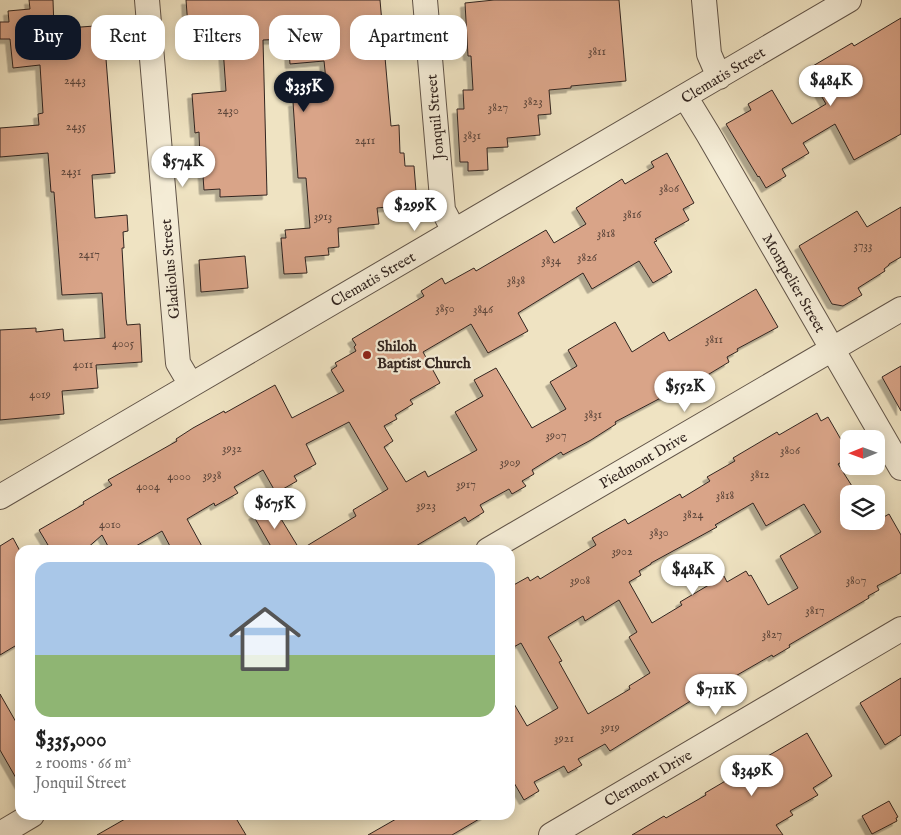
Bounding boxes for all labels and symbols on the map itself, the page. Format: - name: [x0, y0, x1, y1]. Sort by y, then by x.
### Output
- street label: Clematis Street: [678, 43, 769, 108]
- house number: 3811: [588, 44, 606, 59]
- pin: $484K: [796, 64, 866, 107]
- pin: $335K: [269, 70, 339, 113]
- house number: 2443: [64, 73, 86, 88]
- street label: Jonquil Street: [422, 73, 449, 162]
- house number: 3823: [523, 94, 543, 109]
- house number: 3827: [488, 100, 508, 115]
- house number: 2430: [217, 103, 239, 118]
- house number: 2435: [66, 119, 87, 134]
- house number: 3831: [463, 128, 481, 143]
- house number: 2411: [355, 133, 375, 148]
- pin: $574K: [148, 146, 218, 188]
- house number: 2431: [61, 164, 81, 179]
- house number: 3806: [659, 181, 680, 196]
- pin: $299K: [380, 190, 450, 232]
- house number: 3816: [623, 207, 642, 222]
- house number: 3913: [314, 209, 332, 224]
- street label: Gladiolus Street: [157, 218, 184, 320]
- house number: 3818: [597, 226, 615, 241]
- street label: Montpelier Street: [758, 230, 830, 336]
- house number: 3733: [853, 238, 873, 253]
- house number: 2417: [78, 247, 100, 262]
- street label: Clematis Street: [327, 248, 419, 311]
- house number: 3826: [577, 250, 598, 265]
- house number: 3834: [541, 253, 561, 268]
- house number: 3838: [507, 273, 525, 288]
- house number: 3850: [435, 301, 455, 316]
- house number: 3846: [473, 302, 494, 317]
- house number: 3811: [705, 332, 723, 347]
- house number: 4005: [112, 336, 135, 351]
- place label: Shiloh Baptist Church: [377, 337, 472, 373]
- marker: Shiloh Baptist Church: [361, 349, 373, 361]
- house number: 4011: [73, 357, 93, 372]
- pin: $552K: [650, 370, 720, 413]
- house number: 4019: [29, 387, 51, 402]
- house number: 3831: [584, 407, 602, 422]
- house number: 3907: [545, 428, 567, 443]
- street label: Piedmont Drive: [596, 428, 691, 493]
- north arrow: [840, 430, 885, 475]
- house number: 3932: [222, 441, 242, 456]
- house number: 3806: [780, 443, 801, 458]
- house number: 3909: [500, 455, 520, 470]
- house number: 3812: [750, 467, 770, 482]
- house number: 3938: [203, 468, 222, 483]
- house number: 4000: [167, 469, 191, 484]
- house number: 3917: [456, 477, 476, 492]
- house number: 4004: [136, 479, 160, 494]
- pin: $675K: [240, 488, 310, 530]
- house number: 3818: [716, 488, 734, 503]
- house number: 3923: [416, 498, 436, 513]
- house number: 3824: [683, 507, 703, 522]
- house number: 4010: [99, 517, 121, 532]
- house number: 3830: [649, 525, 669, 540]
- house number: 3902: [611, 544, 633, 559]
- pin: $484K: [658, 554, 728, 596]
- house number: 3908: [570, 573, 590, 588]
- house number: 3807: [846, 573, 866, 588]
- house number: 3817: [805, 603, 825, 618]
- house number: 3827: [762, 627, 782, 642]
- pin: $711K: [681, 674, 751, 716]
- house number: 3919: [600, 720, 620, 735]
- house number: 3921: [554, 731, 574, 746]
- street label: Clermont Drive: [601, 746, 696, 811]
- pin: $349K: [717, 754, 787, 797]

